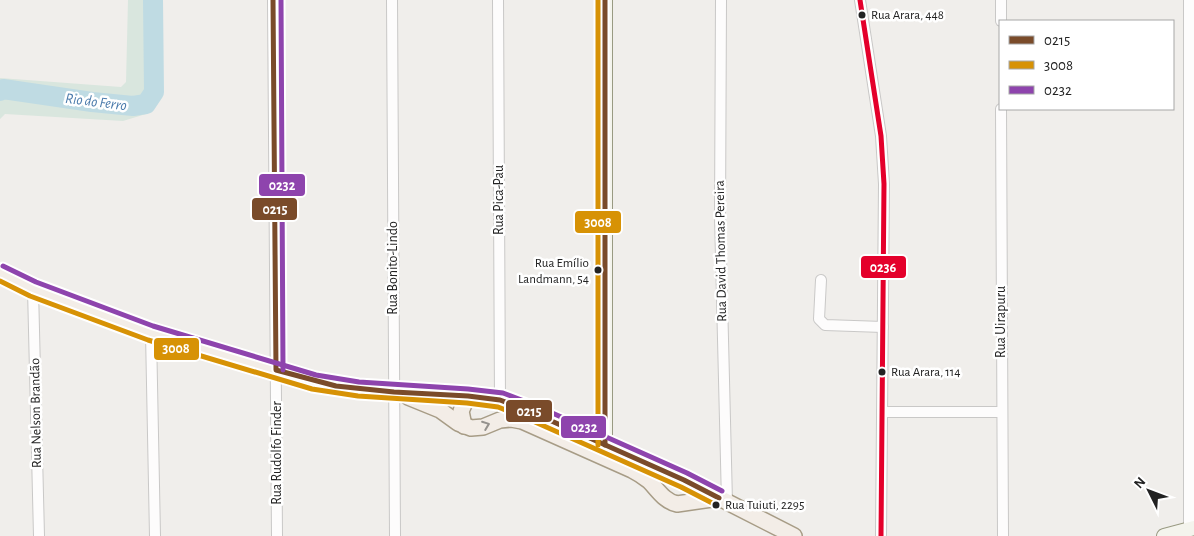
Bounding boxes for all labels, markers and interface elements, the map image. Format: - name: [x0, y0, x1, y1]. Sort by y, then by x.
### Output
- place label: Rua Arara, 448: [871, 9, 944, 22]
- marker: Rua Arara, 448: [857, 10, 867, 20]
- legend: [999, 20, 1174, 110]
- text: 0215: [1044, 33, 1070, 48]
- text: 3008: [1044, 58, 1073, 73]
- text: 0232: [1044, 83, 1072, 98]
- water label: Rio do Ferro: [64, 91, 128, 113]
- street label: Rua Pica-Pau: [492, 165, 506, 235]
- line badge: 0232: [258, 173, 306, 197]
- text: 0232: [269, 179, 296, 193]
- street label: Rua David Thomas Pereira: [713, 179, 729, 322]
- line badge: 0215: [251, 197, 298, 221]
- text: 0215: [263, 203, 287, 217]
- line badge: 3008: [574, 210, 622, 234]
- text: 3008: [584, 216, 612, 230]
- street label: Rua Bonito-Lindo: [386, 221, 400, 315]
- line badge: 0236: [860, 255, 907, 279]
- place label: Rua Emílio Landmann, 54: [518, 257, 589, 286]
- text: 0236: [870, 261, 897, 275]
- marker: Rua Emílio Landmann, 54: [593, 265, 603, 275]
- street label: Rua Uirapuru: [994, 286, 1008, 358]
- line badge: 3008: [153, 337, 200, 361]
- text: 3008: [162, 342, 190, 356]
- street label: Rua Nelson Brandão: [28, 358, 44, 468]
- place label: Rua Arara, 114: [891, 366, 960, 379]
- marker: Rua Arara, 114: [877, 367, 887, 377]
- line badge: 0215: [505, 399, 553, 423]
- street label: Rua Rudolfo Finder: [270, 401, 284, 505]
- text: 0215: [517, 405, 541, 419]
- line badge: 0232: [560, 415, 607, 439]
- one-way arrow: [481, 421, 490, 431]
- text: 0232: [571, 421, 598, 435]
- north arrow: [1124, 466, 1174, 516]
- text: N: [1132, 475, 1149, 491]
- place label: Rua Tuiuti, 2295: [725, 499, 804, 512]
- marker: Rua Tuiuti, 2295: [711, 500, 721, 510]

